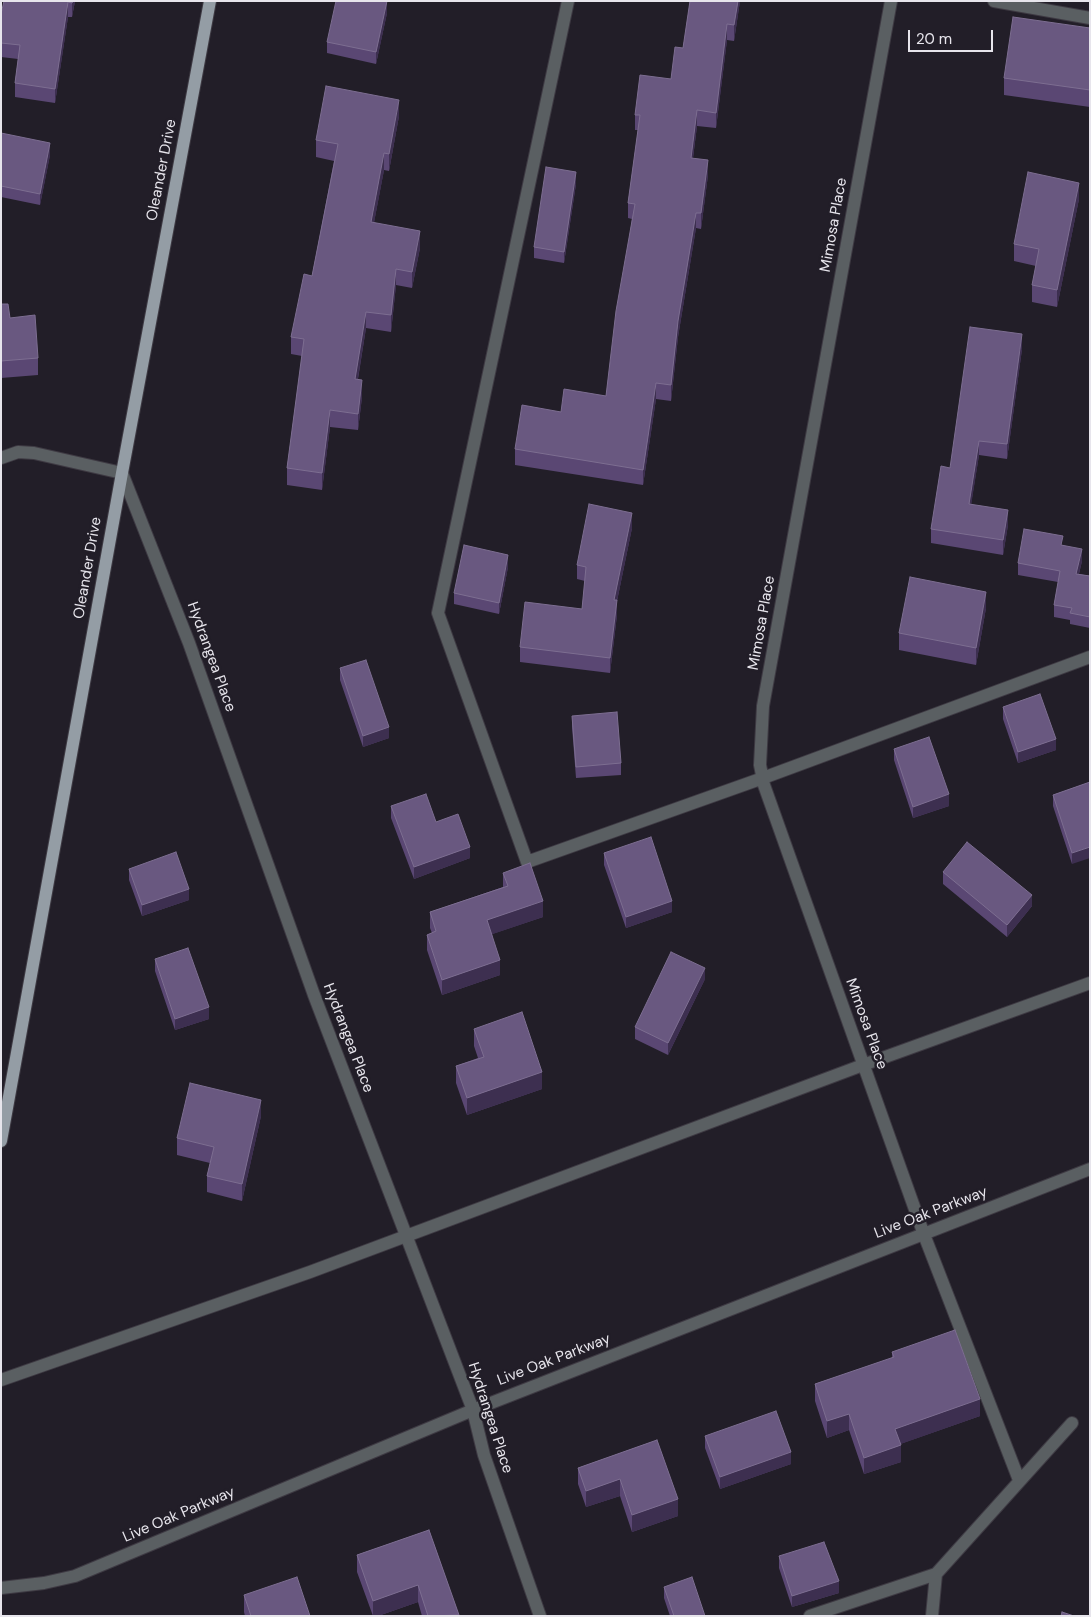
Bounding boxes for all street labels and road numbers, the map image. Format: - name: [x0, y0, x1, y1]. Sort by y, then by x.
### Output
- street label: Oleander Drive: [143, 118, 181, 222]
- street label: Mimosa Place: [817, 176, 851, 274]
- street label: Oleander Drive: [70, 516, 106, 620]
- street label: Mimosa Place: [745, 574, 779, 672]
- street label: Hydrangea Place: [183, 600, 239, 714]
- street label: Mimosa Place: [841, 976, 891, 1072]
- street label: Hydrangea Place: [319, 981, 377, 1095]
- street label: Live Oak Parkway: [872, 1183, 990, 1243]
- street label: Live Oak Parkway: [495, 1330, 613, 1390]
- street label: Hydrangea Place: [464, 1360, 516, 1476]
- street label: Live Oak Parkway: [120, 1483, 238, 1547]

